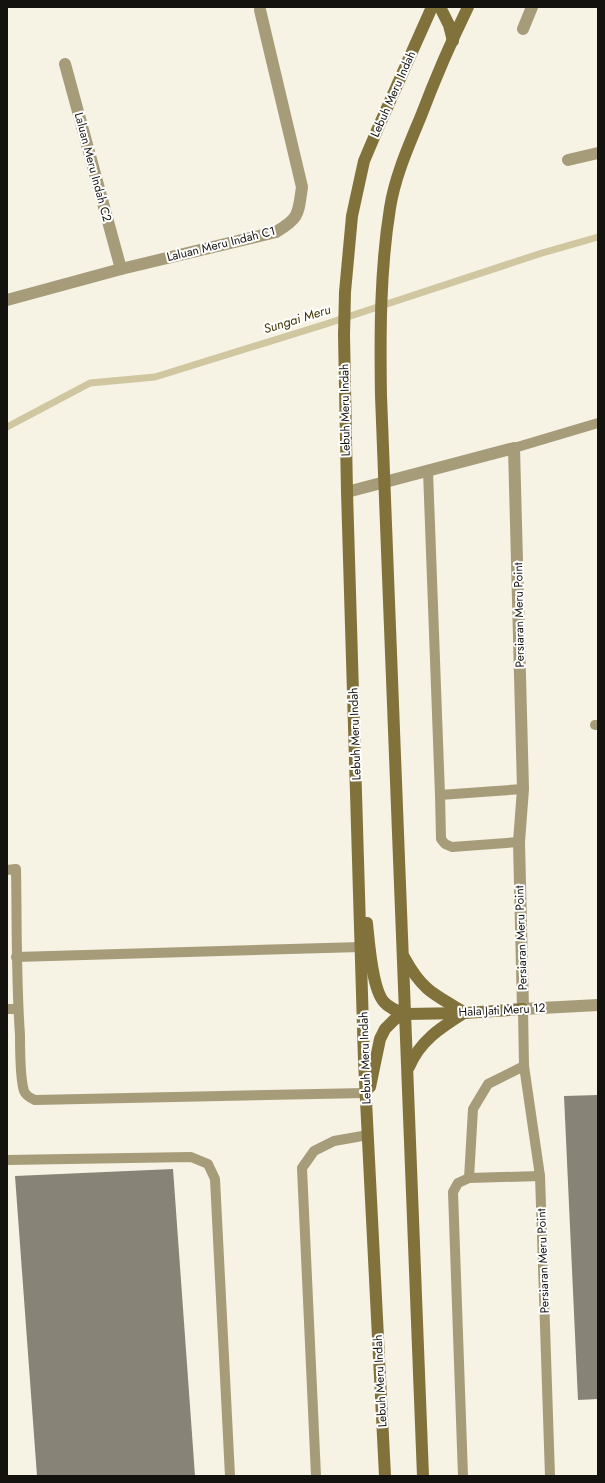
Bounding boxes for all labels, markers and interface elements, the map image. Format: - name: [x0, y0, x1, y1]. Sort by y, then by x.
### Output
- street label: Lebuh Meru Indah: [366, 48, 420, 140]
- street label: Laluan Meru Indah C2: [70, 110, 116, 224]
- street label: Laluan Meru Indah C1: [165, 222, 277, 266]
- water label: Sungai Meru: [261, 300, 333, 338]
- street label: Lebuh Meru Indah: [335, 363, 355, 457]
- street label: Persiaran Meru Point: [509, 562, 529, 668]
- street label: Lebuh Meru Indah: [344, 687, 366, 781]
- street label: Persiaran Meru Point: [510, 885, 532, 991]
- street label: Hala Jati Meru 12: [458, 999, 546, 1021]
- street label: Lebuh Meru Indah: [354, 1011, 376, 1105]
- street label: Persiaran Meru Point: [532, 1208, 554, 1314]
- street label: Lebuh Meru Indah: [369, 1334, 391, 1428]

